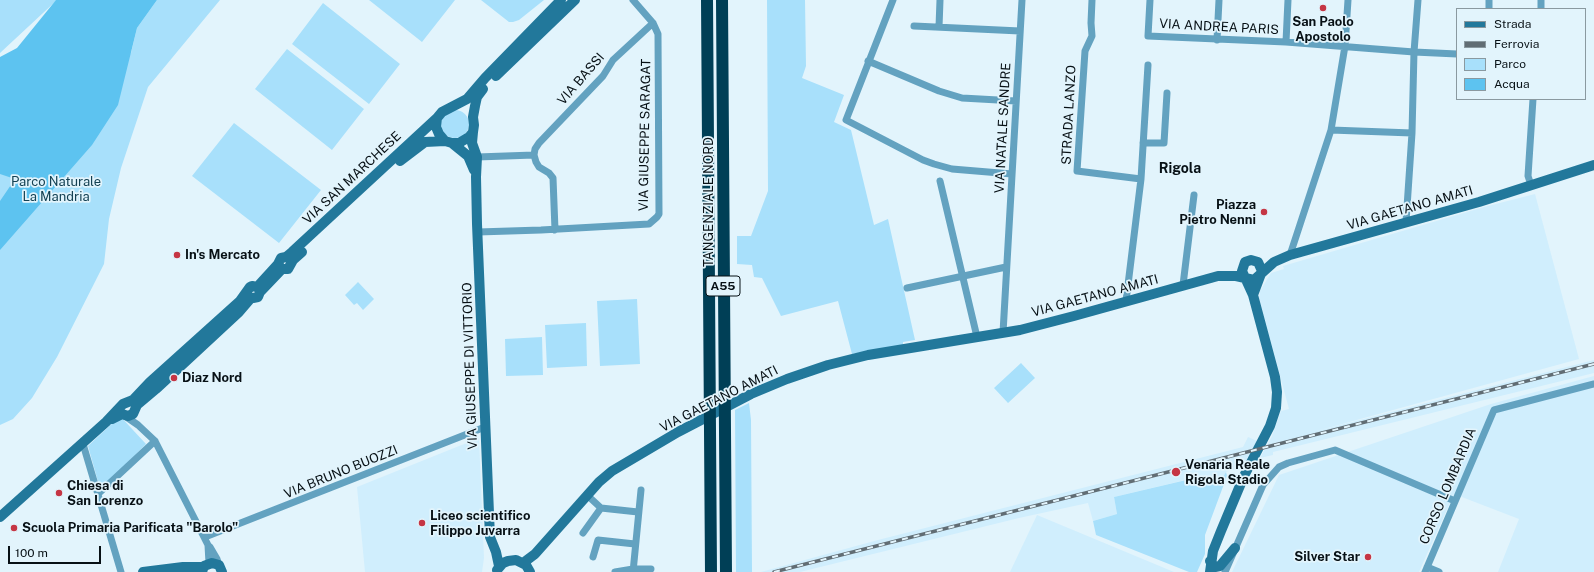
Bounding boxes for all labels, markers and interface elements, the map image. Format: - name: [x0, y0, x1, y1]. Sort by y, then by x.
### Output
- marker: San Paolo Apostolo: [1318, 3, 1328, 13]
- legend: [1456, 8, 1586, 100]
- place label: San Paolo Apostolo: [1292, 14, 1354, 45]
- street label: VIA ANDREA PARIS: [1159, 16, 1279, 38]
- text: Strada: [1494, 17, 1531, 31]
- text: Ferrovia: [1494, 37, 1539, 51]
- street label: VIA BASSI: [554, 50, 608, 108]
- text: Parco: [1494, 57, 1526, 71]
- street label: VIA GIUSEPPE SARAGAT: [636, 59, 654, 211]
- street label: VIA NATALE SANDRE: [992, 62, 1014, 194]
- street label: STRADA LANZO: [1059, 65, 1079, 165]
- text: Acqua: [1494, 77, 1530, 91]
- street label: VIA SAN MARCHESE: [300, 128, 404, 228]
- street label: TANGENZIALE NORD: [701, 137, 717, 267]
- district label: Rigola: [1159, 161, 1201, 177]
- park label: Parco Naturale La Mandria: [11, 174, 101, 205]
- street label: VIA GAETANO AMATI: [1345, 183, 1475, 233]
- place label: Piazza Pietro Nenni: [1179, 197, 1256, 228]
- marker: Piazza Pietro Nenni: [1259, 207, 1269, 217]
- place label: In's Mercato: [185, 247, 260, 263]
- marker: In's Mercato: [172, 250, 182, 260]
- street label: VIA GAETANO AMATI: [1030, 272, 1160, 320]
- road number: A55: [706, 276, 740, 296]
- street label: VIA GIUSEPPE DI VITTORIO: [459, 282, 481, 450]
- street label: VIA GAETANO AMATI: [657, 362, 781, 436]
- place label: Diaz Nord: [182, 370, 242, 386]
- marker: Diaz Nord: [169, 373, 179, 383]
- street label: CORSO LOMBARDIA: [1416, 425, 1480, 547]
- street label: VIA BRUNO BUOZZI: [282, 442, 400, 502]
- place label: Venaria Reale Rigola Stadio: [1185, 457, 1270, 488]
- marker: Venaria Reale Rigola Stadio: [1170, 466, 1182, 478]
- place label: Chiesa di San Lorenzo: [67, 478, 143, 509]
- marker: Chiesa di San Lorenzo: [54, 488, 64, 498]
- place label: Liceo scientifico Filippo Juvarra: [430, 508, 530, 539]
- marker: Liceo scientifico Filippo Juvarra: [417, 518, 427, 528]
- place label: Scuola Primaria Parificata "Barolo": [22, 520, 238, 536]
- marker: Scuola Primaria Parificata "Barolo": [9, 523, 19, 533]
- scale bar: [10, 538, 103, 564]
- text: 100 m: [15, 546, 48, 560]
- place label: Silver Star: [1294, 549, 1360, 565]
- marker: Silver Star: [1363, 552, 1373, 562]

